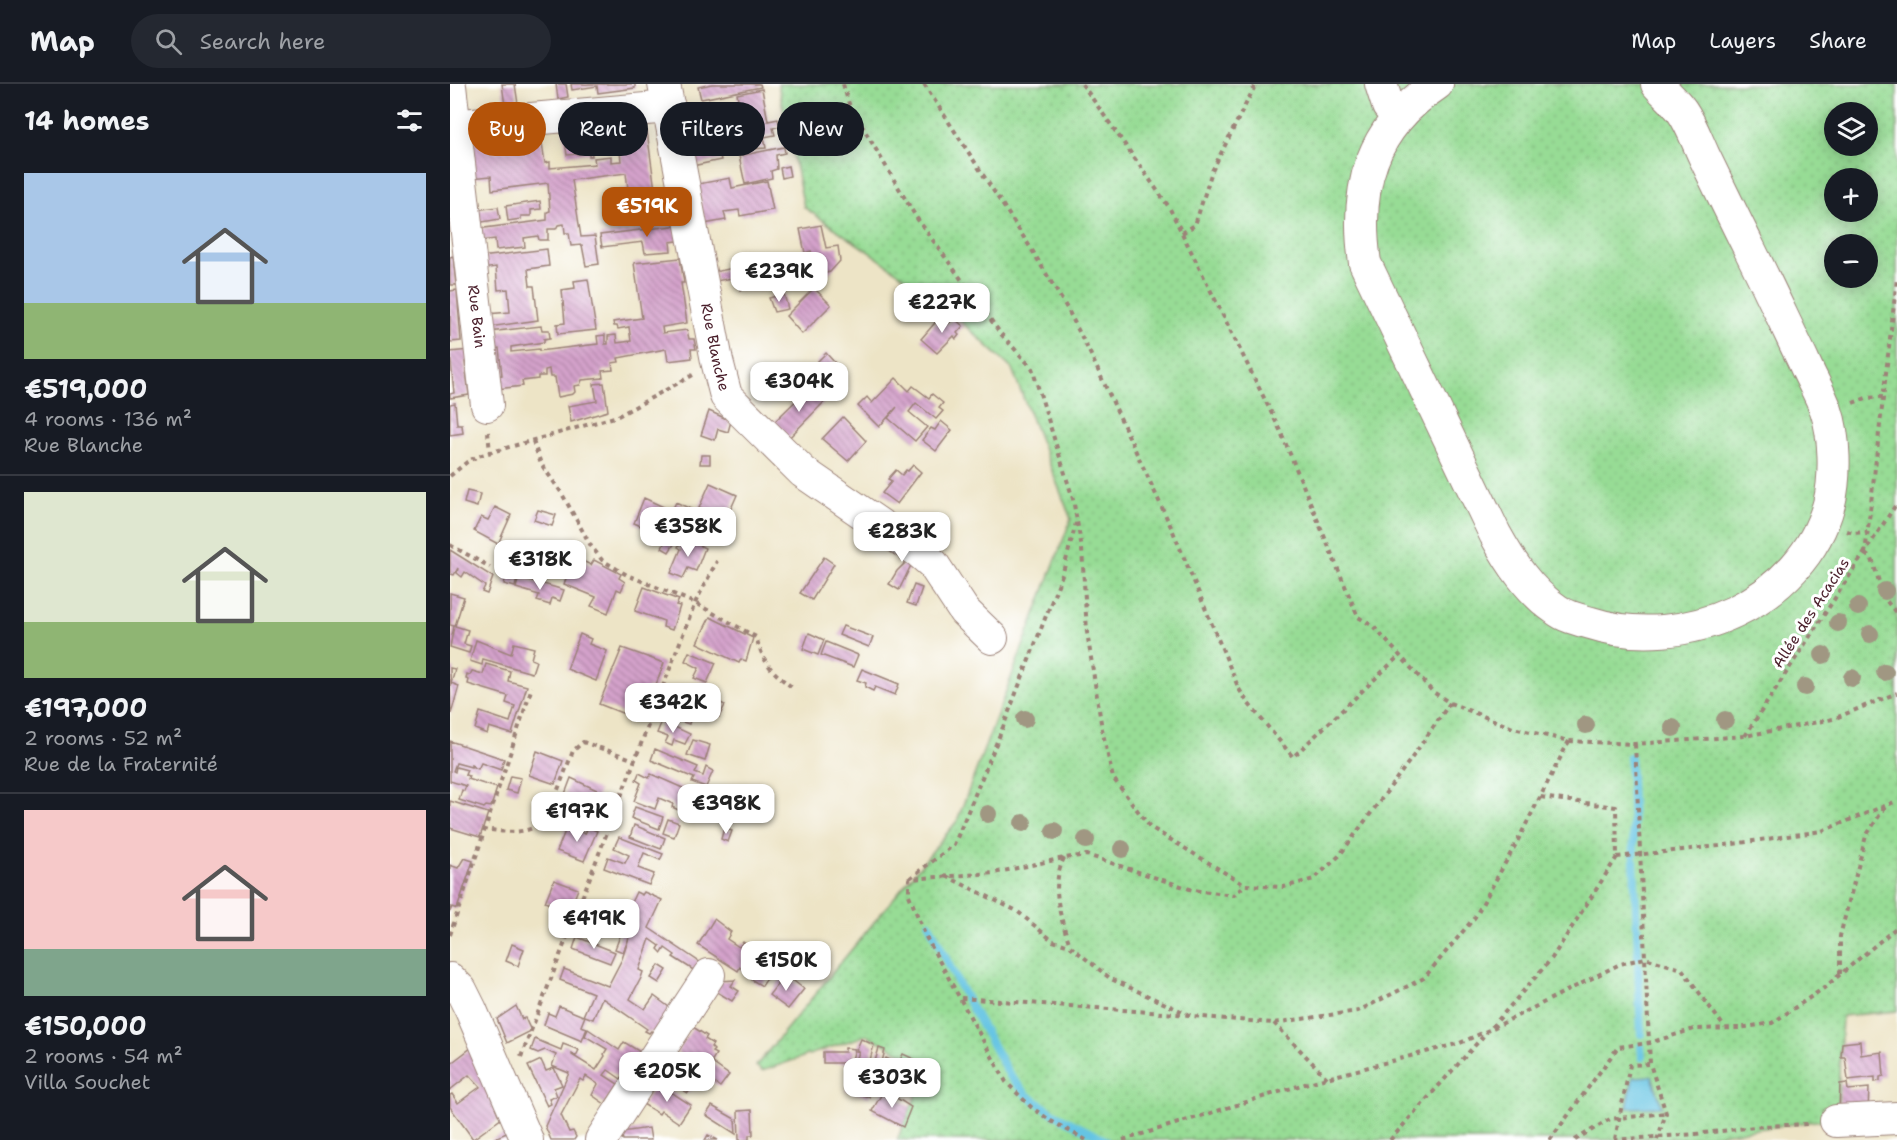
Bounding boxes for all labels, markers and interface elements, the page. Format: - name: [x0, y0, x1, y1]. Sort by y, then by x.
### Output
- search box: [131, 14, 551, 68]
- text: Map: [30, 22, 95, 60]
- icon: search: [152, 25, 185, 58]
- text: Search here: [200, 27, 325, 56]
- text: Map: [1631, 27, 1676, 55]
- text: Layers: [1709, 27, 1776, 55]
- text: Share: [1809, 27, 1867, 55]
- chip: Buy: [468, 102, 546, 156]
- chip: Rent: [558, 102, 648, 156]
- chip: Filters: [660, 102, 765, 156]
- chip: New: [777, 102, 864, 156]
- map controls: [1824, 102, 1878, 288]
- button: layers: [1824, 102, 1878, 156]
- text: 14 homes: [24, 103, 150, 138]
- icon: filters: [393, 104, 426, 137]
- button: +: [1824, 168, 1878, 222]
- pin: €519K: [605, 187, 689, 238]
- text: €519K: [616, 193, 678, 219]
- icon: home: [171, 212, 279, 320]
- button: −: [1824, 234, 1878, 288]
- pin: €239K: [737, 252, 821, 303]
- text: €239K: [745, 258, 813, 284]
- pin: €227K: [900, 283, 984, 334]
- street label: Rue Bain: [463, 284, 490, 349]
- text: €227K: [908, 289, 976, 315]
- street label: Rue Blanche: [696, 301, 734, 393]
- pin: €304K: [757, 362, 841, 413]
- text: €304K: [764, 368, 834, 394]
- text: €519,000: [24, 371, 147, 406]
- text: 4 rooms · 136 m²: [24, 406, 192, 432]
- text: Rue Blanche: [24, 432, 143, 458]
- pin: €358K: [646, 507, 730, 558]
- pin: €283K: [860, 512, 944, 563]
- text: €358K: [654, 513, 722, 539]
- text: €283K: [867, 518, 937, 544]
- icon: home: [171, 531, 279, 639]
- pin: €318K: [498, 540, 582, 591]
- text: €318K: [508, 546, 572, 572]
- street label: Allée des Acacias: [1768, 554, 1854, 672]
- pin: €342K: [631, 683, 715, 734]
- text: €342K: [639, 689, 707, 715]
- text: €197,000: [24, 690, 147, 725]
- text: 2 rooms · 52 m²: [24, 725, 182, 751]
- text: Rue de la Fraternité: [24, 751, 218, 777]
- pin: €398K: [684, 784, 768, 835]
- text: €398K: [691, 790, 761, 816]
- pin: €197K: [535, 792, 619, 843]
- text: €197K: [545, 798, 609, 824]
- icon: home: [171, 849, 279, 957]
- pin: €419K: [552, 899, 636, 950]
- text: €419K: [562, 905, 626, 931]
- pin: €150K: [744, 941, 828, 992]
- text: €150K: [755, 947, 817, 973]
- text: €150,000: [24, 1008, 147, 1043]
- text: 2 rooms · 54 m²: [24, 1043, 183, 1069]
- pin: €205K: [625, 1052, 709, 1103]
- text: €205K: [633, 1058, 701, 1084]
- pin: €303K: [850, 1058, 934, 1109]
- text: €303K: [857, 1064, 927, 1090]
- text: Villa Souchet: [24, 1069, 150, 1095]

